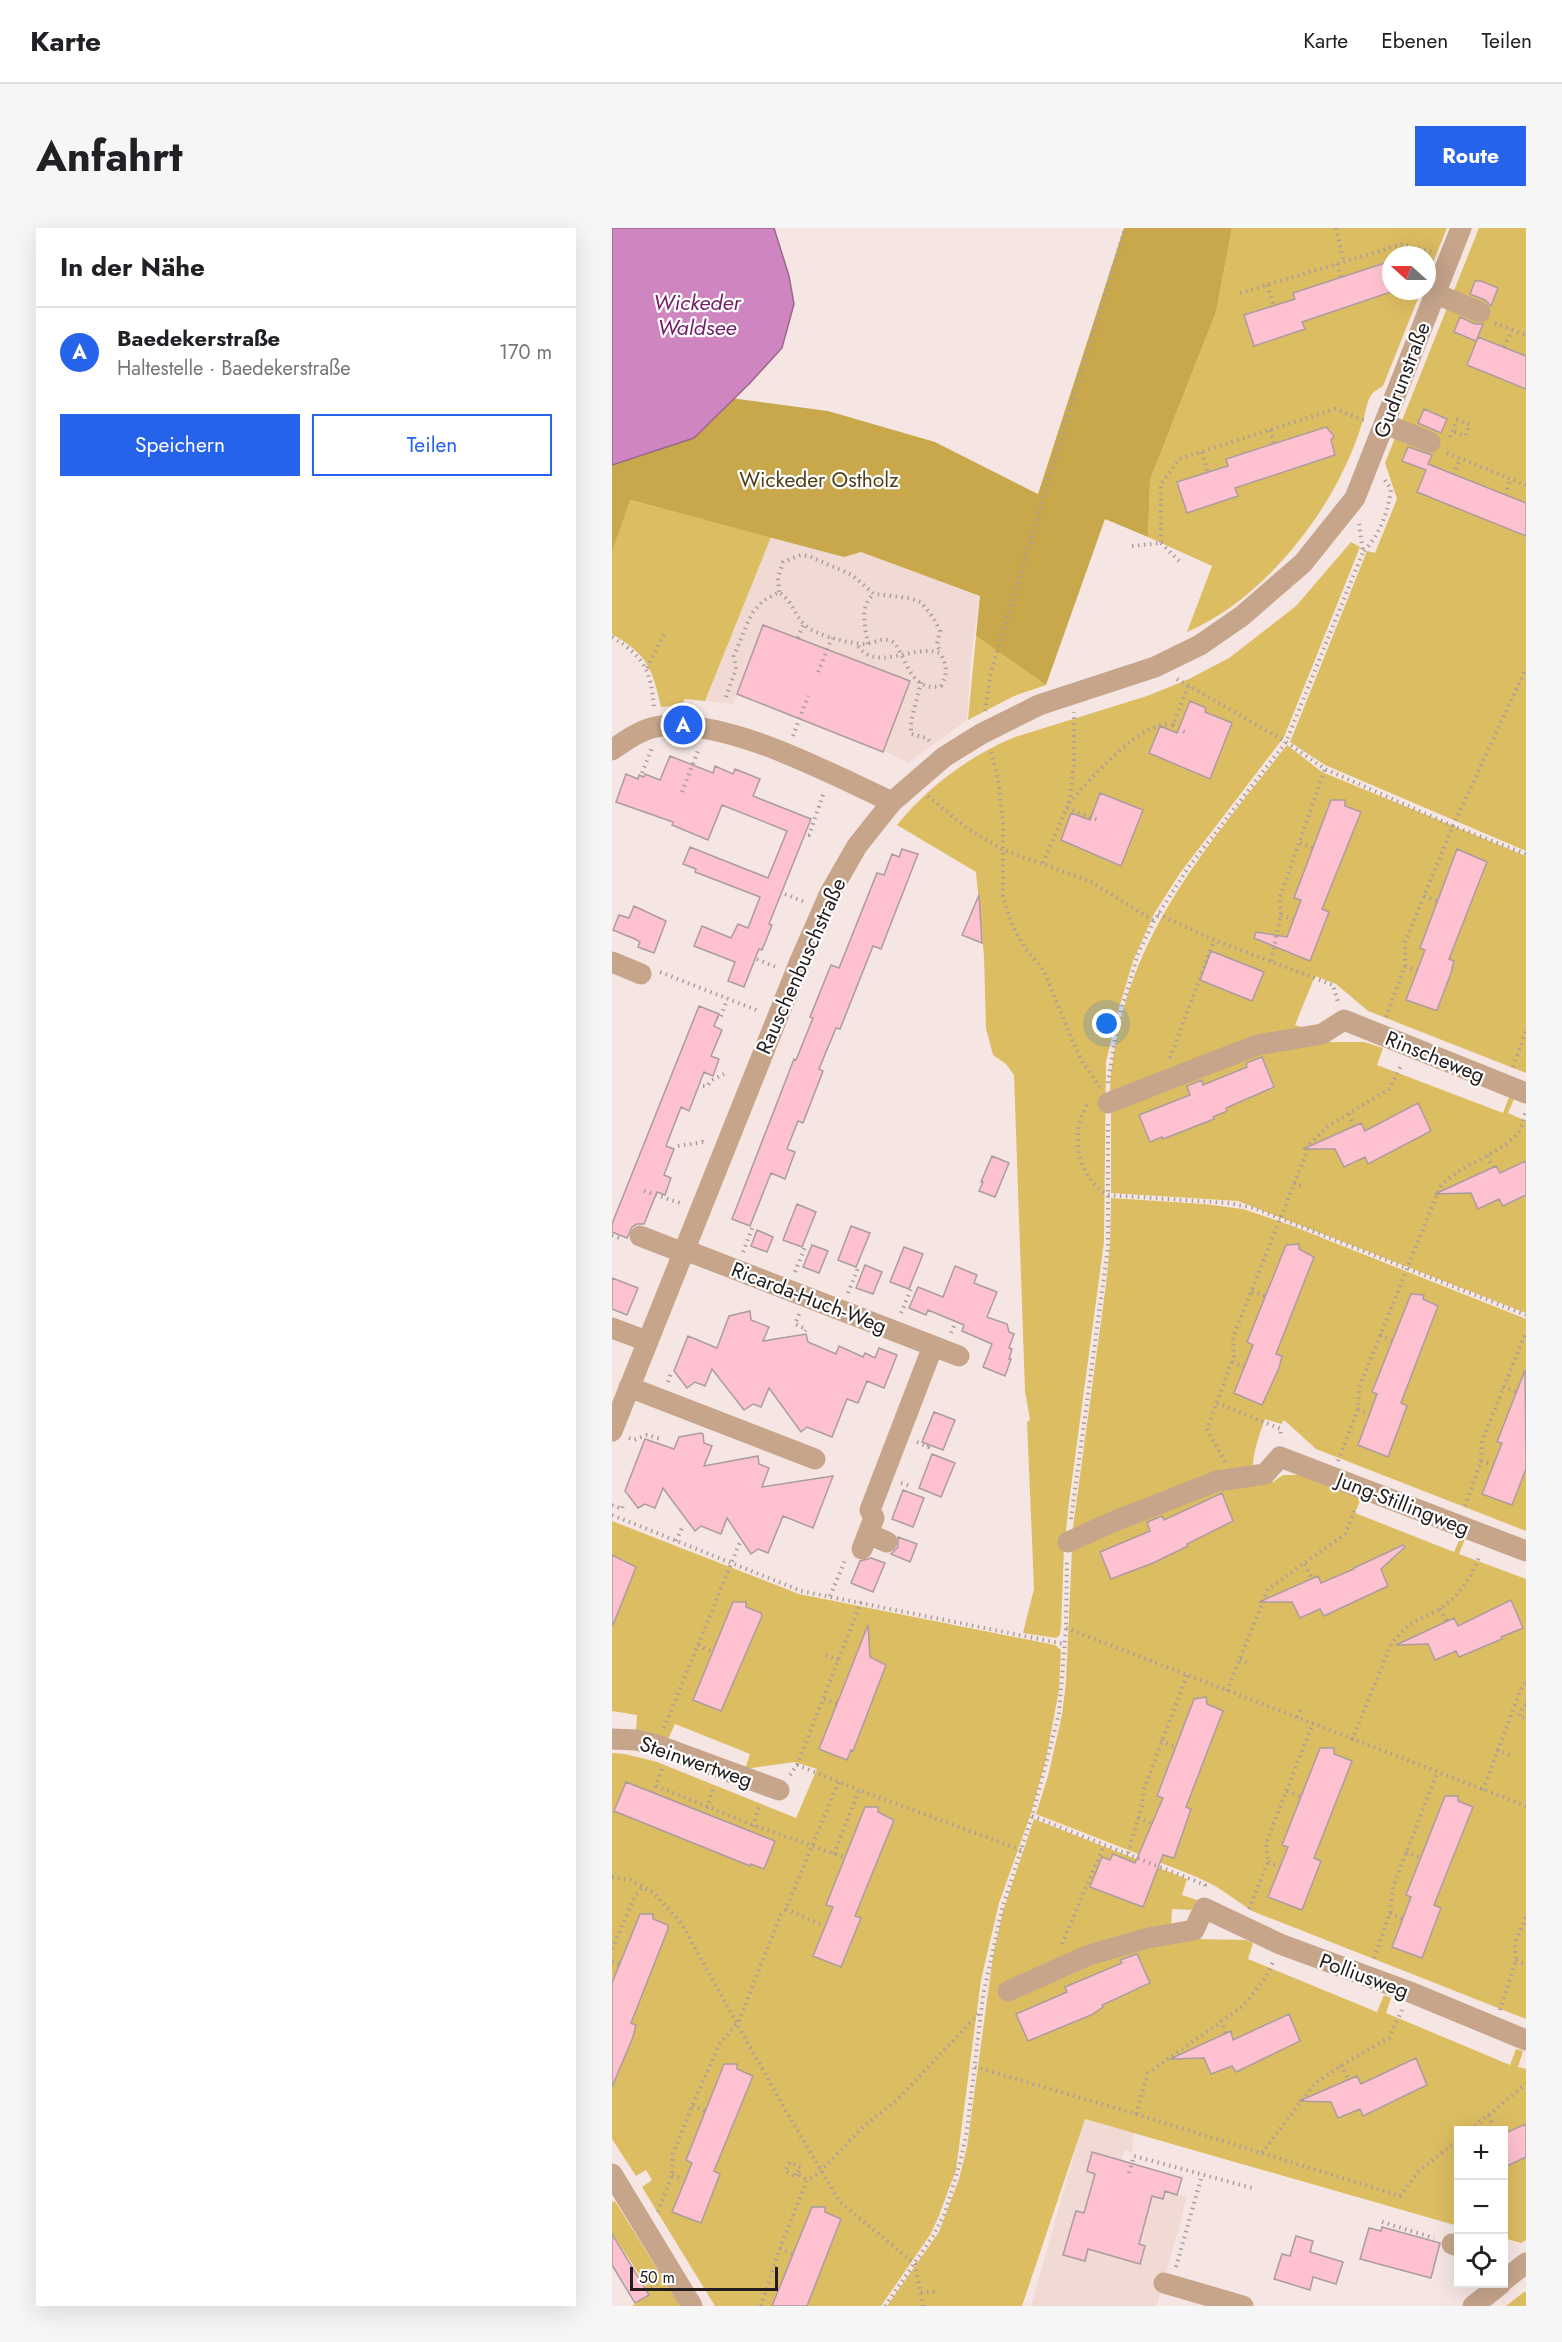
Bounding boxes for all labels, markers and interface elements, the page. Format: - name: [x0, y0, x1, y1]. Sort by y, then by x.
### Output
- text: Karte: [30, 21, 101, 62]
- text: Karte: [1303, 26, 1348, 56]
- text: Ebenen: [1381, 26, 1448, 56]
- text: Teilen: [1481, 26, 1532, 56]
- text: Anfahrt: [36, 126, 183, 187]
- button: Route: [1415, 126, 1526, 186]
- north arrow: [1382, 246, 1436, 300]
- text: In der Nähe: [60, 248, 205, 286]
- water label: Wickeder Waldsee: [653, 286, 742, 343]
- street label: Gudrunstraße: [1366, 318, 1438, 442]
- text: Baedekerstraße: [117, 322, 280, 354]
- text: A: [72, 338, 87, 367]
- text: 170 m: [499, 338, 552, 367]
- text: Haltestelle · Baedekerstraße: [117, 354, 351, 383]
- button: Speichern: [60, 414, 300, 476]
- button: Teilen: [312, 414, 552, 476]
- park label: Wickeder Ostholz: [739, 465, 899, 495]
- pin: A: [664, 702, 702, 748]
- street label: Rauschenbuschstraße: [749, 873, 853, 1059]
- your location: [1092, 1009, 1121, 1038]
- street label: Rinscheweg: [1381, 1023, 1489, 1091]
- street label: Ricarda-Huch-Weg: [727, 1255, 891, 1341]
- street label: Jung-Stillingweg: [1329, 1464, 1474, 1543]
- street label: Steinwertweg: [636, 1729, 756, 1795]
- street label: Polliusweg: [1315, 1946, 1413, 2006]
- map controls: [1454, 2126, 1508, 2288]
- button: +: [1454, 2126, 1508, 2180]
- button: −: [1454, 2180, 1508, 2234]
- button: locate: [1454, 2234, 1508, 2288]
- scale bar: [630, 2264, 778, 2292]
- text: 50 m: [639, 2266, 675, 2289]

